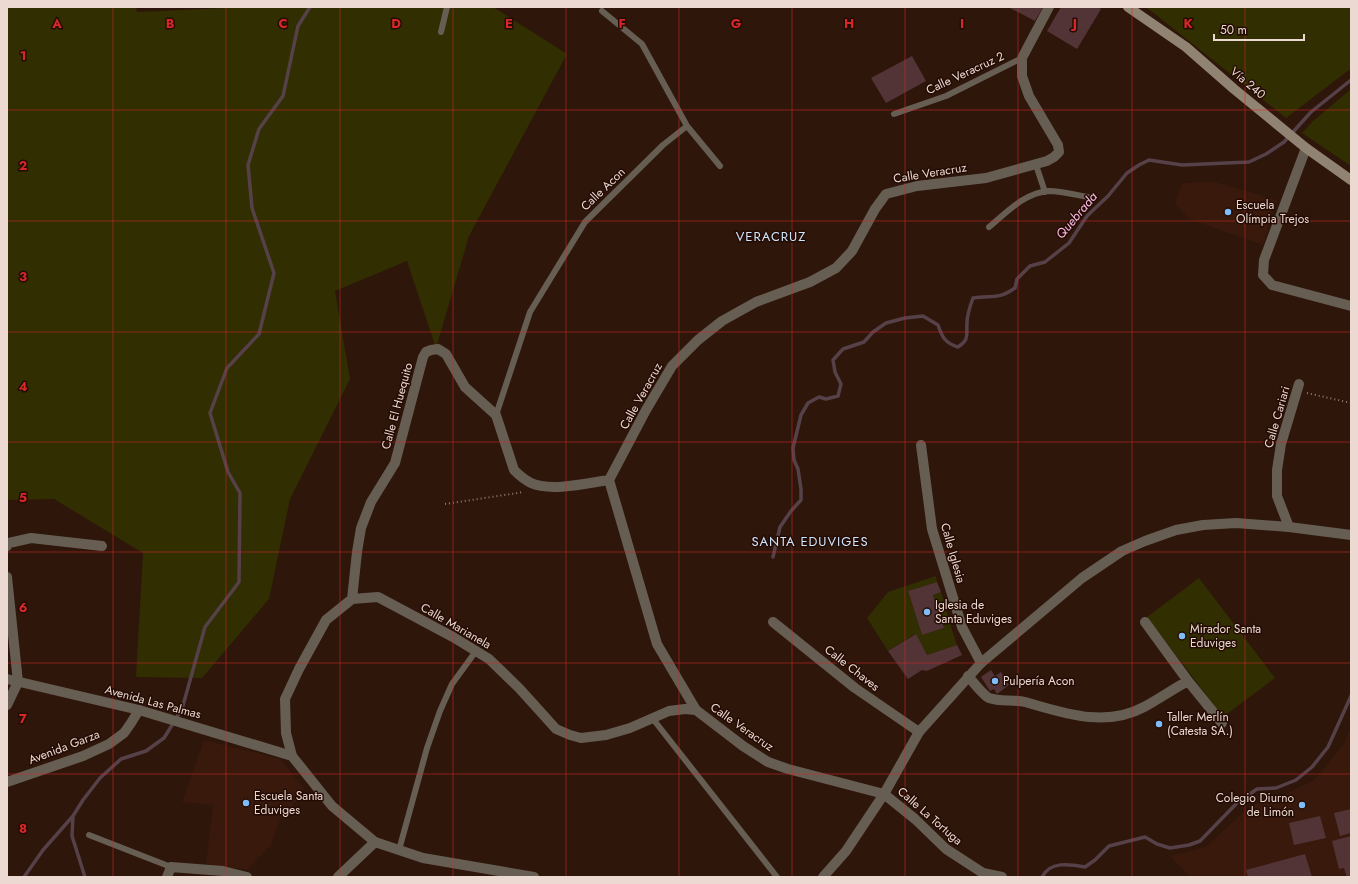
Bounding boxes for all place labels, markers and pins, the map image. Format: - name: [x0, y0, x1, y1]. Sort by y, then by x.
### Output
- place label: Escuela Olímpia Trejos: [1236, 196, 1309, 228]
- marker: Escuela Olímpia Trejos: [1223, 207, 1233, 217]
- place label: Iglesia de Santa Eduviges: [935, 596, 1012, 628]
- marker: Iglesia de Santa Eduviges: [922, 607, 932, 617]
- place label: Mirador Santa Eduviges: [1190, 620, 1261, 652]
- marker: Mirador Santa Eduviges: [1177, 631, 1187, 641]
- place label: Pulpería Acon: [1003, 672, 1075, 690]
- marker: Pulpería Acon: [990, 676, 1000, 686]
- place label: Taller Merlín (Catesta SA.): [1167, 708, 1233, 740]
- marker: Taller Merlín (Catesta SA.): [1154, 719, 1164, 729]
- place label: Escuela Santa Eduviges: [254, 787, 323, 819]
- place label: Colegio Diurno de Limón: [1216, 789, 1294, 821]
- marker: Escuela Santa Eduviges: [241, 798, 251, 808]
- marker: Colegio Diurno de Limón: [1297, 800, 1307, 810]

